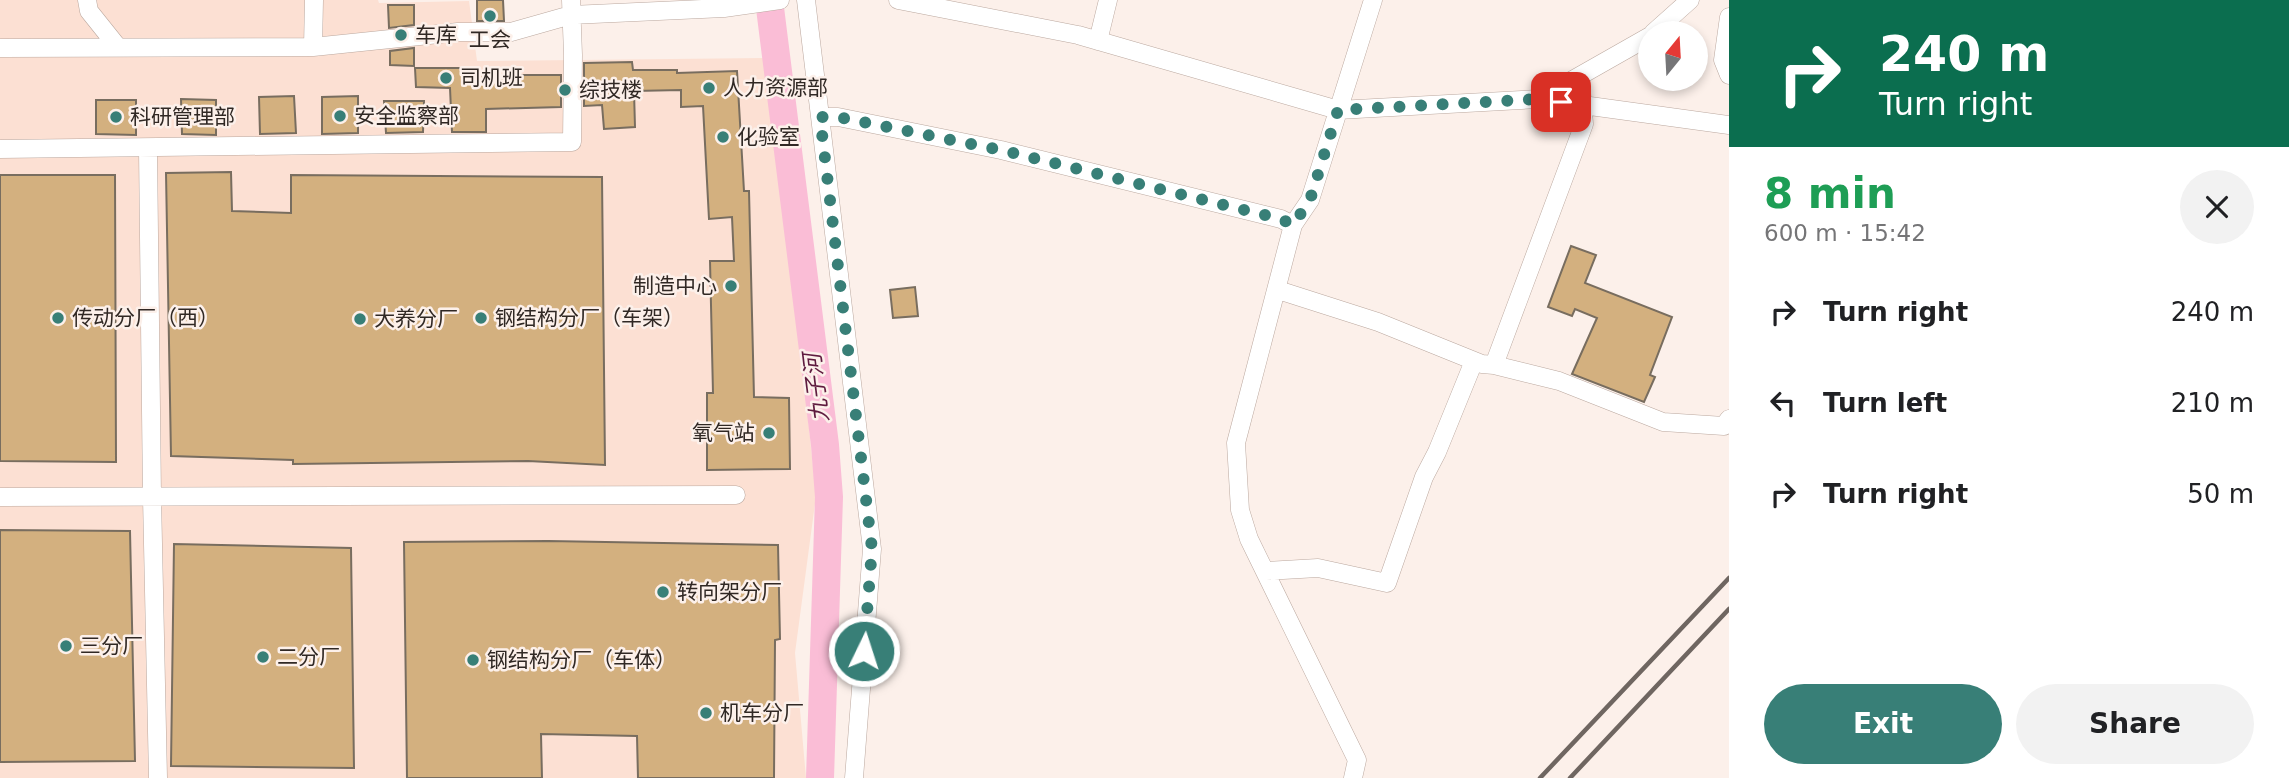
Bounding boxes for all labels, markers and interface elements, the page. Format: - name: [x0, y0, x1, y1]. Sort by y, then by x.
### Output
- marker: 工会: [482, 8, 498, 24]
- north arrow: [1638, 21, 1708, 91]
- map controls: [1638, 21, 1708, 91]
- place label: 车库: [415, 23, 457, 47]
- text: 240 m: [1879, 26, 2049, 83]
- marker: 车库: [393, 27, 409, 43]
- place label: 工会: [469, 28, 511, 52]
- icon: right: [1764, 28, 1855, 119]
- place label: 司机班: [460, 66, 523, 90]
- marker: 司机班: [438, 70, 454, 86]
- pin: [1531, 72, 1591, 132]
- place label: 人力资源部: [723, 76, 828, 100]
- place label: 综技楼: [579, 78, 642, 102]
- marker: 人力资源部: [701, 80, 717, 96]
- marker: 综技楼: [557, 82, 573, 98]
- icon: arrive: [1542, 83, 1580, 121]
- text: Turn right: [1879, 85, 2032, 123]
- place label: 安全监察部: [354, 104, 459, 128]
- place label: 科研管理部: [130, 105, 235, 129]
- marker: 安全监察部: [332, 108, 348, 124]
- marker: 科研管理部: [108, 109, 124, 125]
- place label: 化验室: [737, 125, 800, 149]
- marker: 化验室: [715, 129, 731, 145]
- text: 8 min: [1764, 169, 1896, 218]
- button: close: [2180, 170, 2254, 244]
- text: 600 m · 15:42: [1764, 220, 1926, 246]
- place label: 制造中心: [633, 274, 717, 298]
- marker: 制造中心: [723, 278, 739, 294]
- icon: right: [1764, 293, 1802, 331]
- text: Turn right: [1823, 297, 1968, 327]
- text: 240 m: [2171, 297, 2254, 327]
- place label: 传动分厂（西）: [72, 306, 219, 330]
- place label: 钢结构分厂（车架）: [495, 306, 684, 330]
- place label: 大养分厂: [374, 307, 458, 331]
- marker: 传动分厂（西）: [50, 310, 66, 326]
- marker: 钢结构分厂（车架）: [473, 310, 489, 326]
- marker: 大养分厂: [352, 311, 368, 327]
- water label: 九子河: [798, 348, 833, 424]
- icon: left: [1764, 384, 1802, 422]
- text: Turn left: [1823, 388, 1947, 418]
- text: 210 m: [2171, 388, 2254, 418]
- place label: 氧气站: [692, 421, 755, 445]
- marker: 氧气站: [761, 425, 777, 441]
- icon: right: [1764, 475, 1802, 513]
- text: Turn right: [1823, 479, 1968, 509]
- text: 50 m: [2187, 479, 2254, 509]
- place label: 转向架分厂: [677, 580, 782, 604]
- marker: 转向架分厂: [655, 584, 671, 600]
- position arrow: [827, 614, 901, 688]
- place label: 三分厂: [80, 634, 143, 658]
- marker: 三分厂: [58, 638, 74, 654]
- place label: 二分厂: [277, 645, 340, 669]
- place label: 钢结构分厂（车体）: [487, 648, 676, 672]
- marker: 二分厂: [255, 649, 271, 665]
- marker: 钢结构分厂（车体）: [465, 652, 481, 668]
- button: Exit: [1764, 684, 2002, 764]
- button: Share: [2016, 684, 2254, 764]
- place label: 机车分厂: [720, 701, 804, 725]
- marker: 机车分厂: [698, 705, 714, 721]

